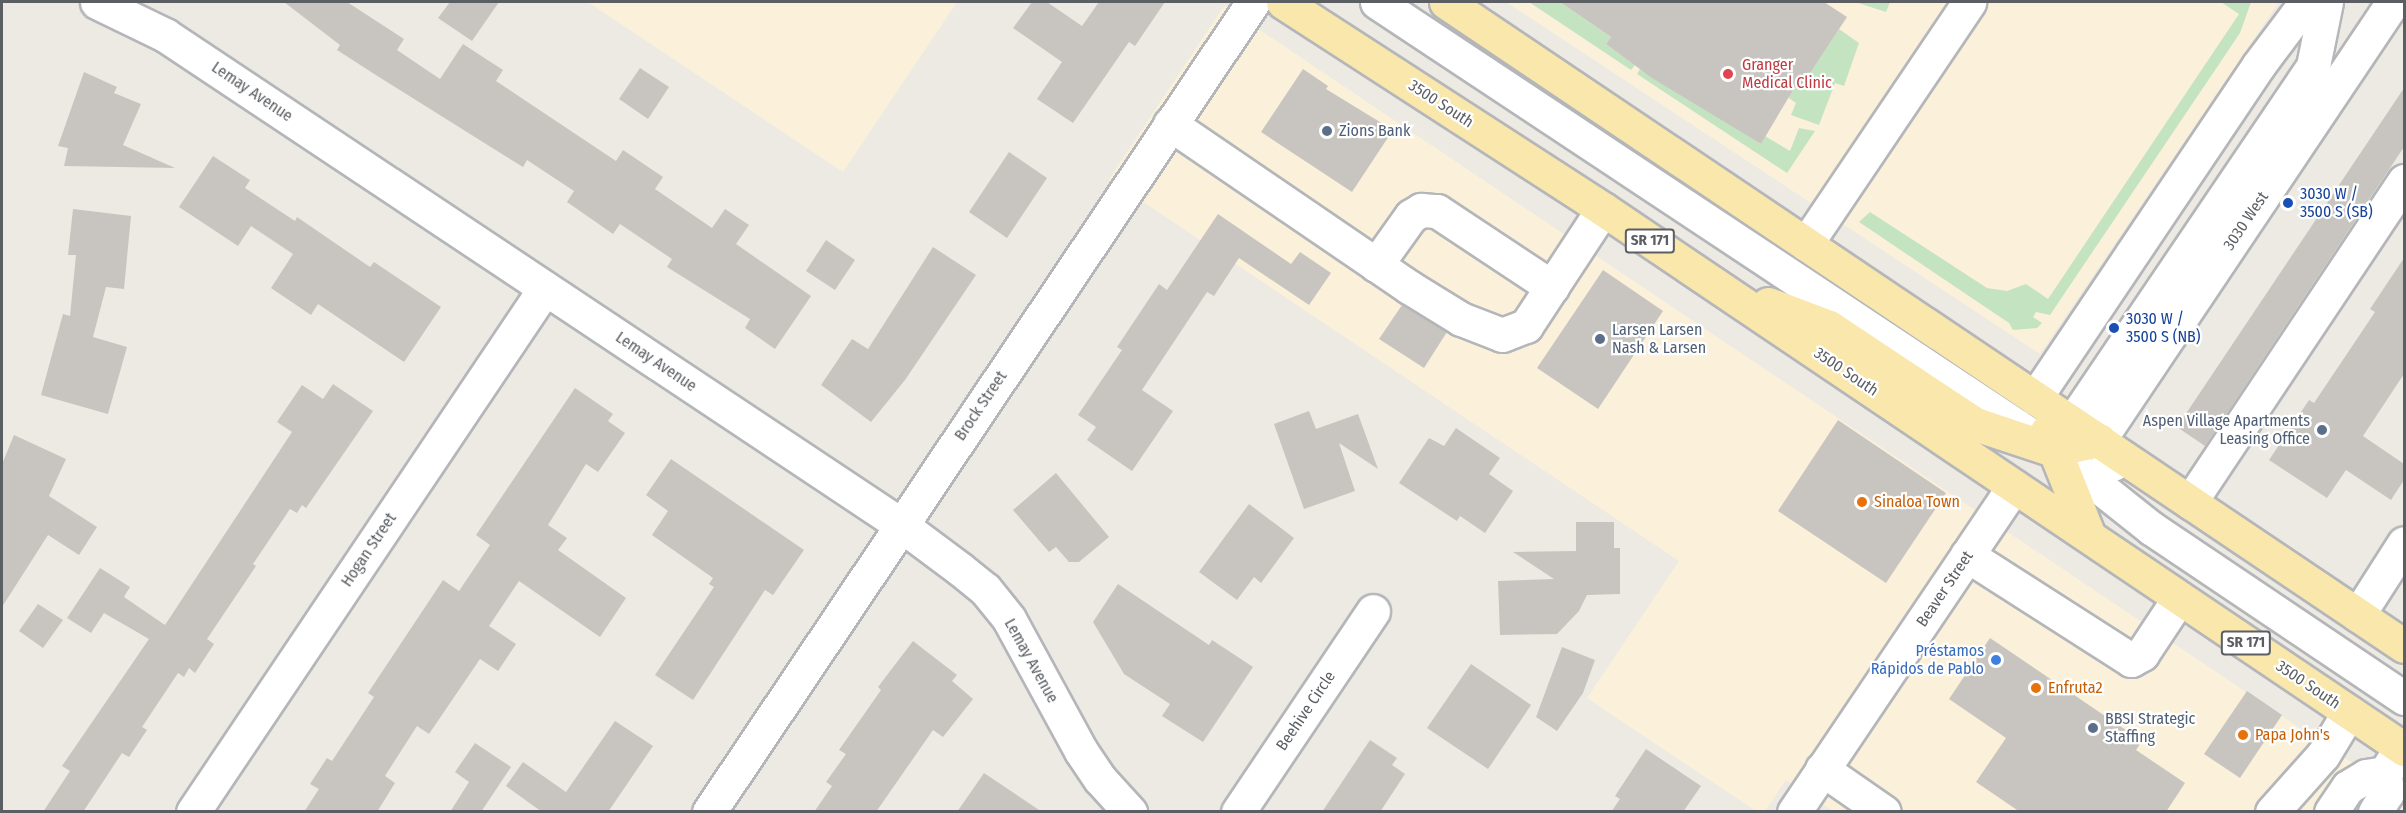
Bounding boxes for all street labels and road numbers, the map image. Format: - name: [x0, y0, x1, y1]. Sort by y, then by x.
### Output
- street label: Lemay Avenue: [208, 58, 296, 126]
- street label: 3500 South: [1405, 76, 1477, 132]
- street label: 3030 West: [2219, 188, 2273, 254]
- road number: SR 171: [1624, 229, 1676, 253]
- street label: Lemay Avenue: [612, 328, 700, 396]
- street label: 3500 South: [1810, 344, 1882, 400]
- street label: Brock Street: [951, 368, 1011, 444]
- street label: Hogan Street: [337, 510, 401, 590]
- street label: Beaver Street: [1913, 547, 1977, 631]
- street label: Lemay Avenue: [1000, 615, 1062, 707]
- road number: SR 171: [2220, 631, 2272, 655]
- street label: 3500 South: [2272, 657, 2344, 713]
- street label: Beehive Circle: [1272, 668, 1340, 754]

